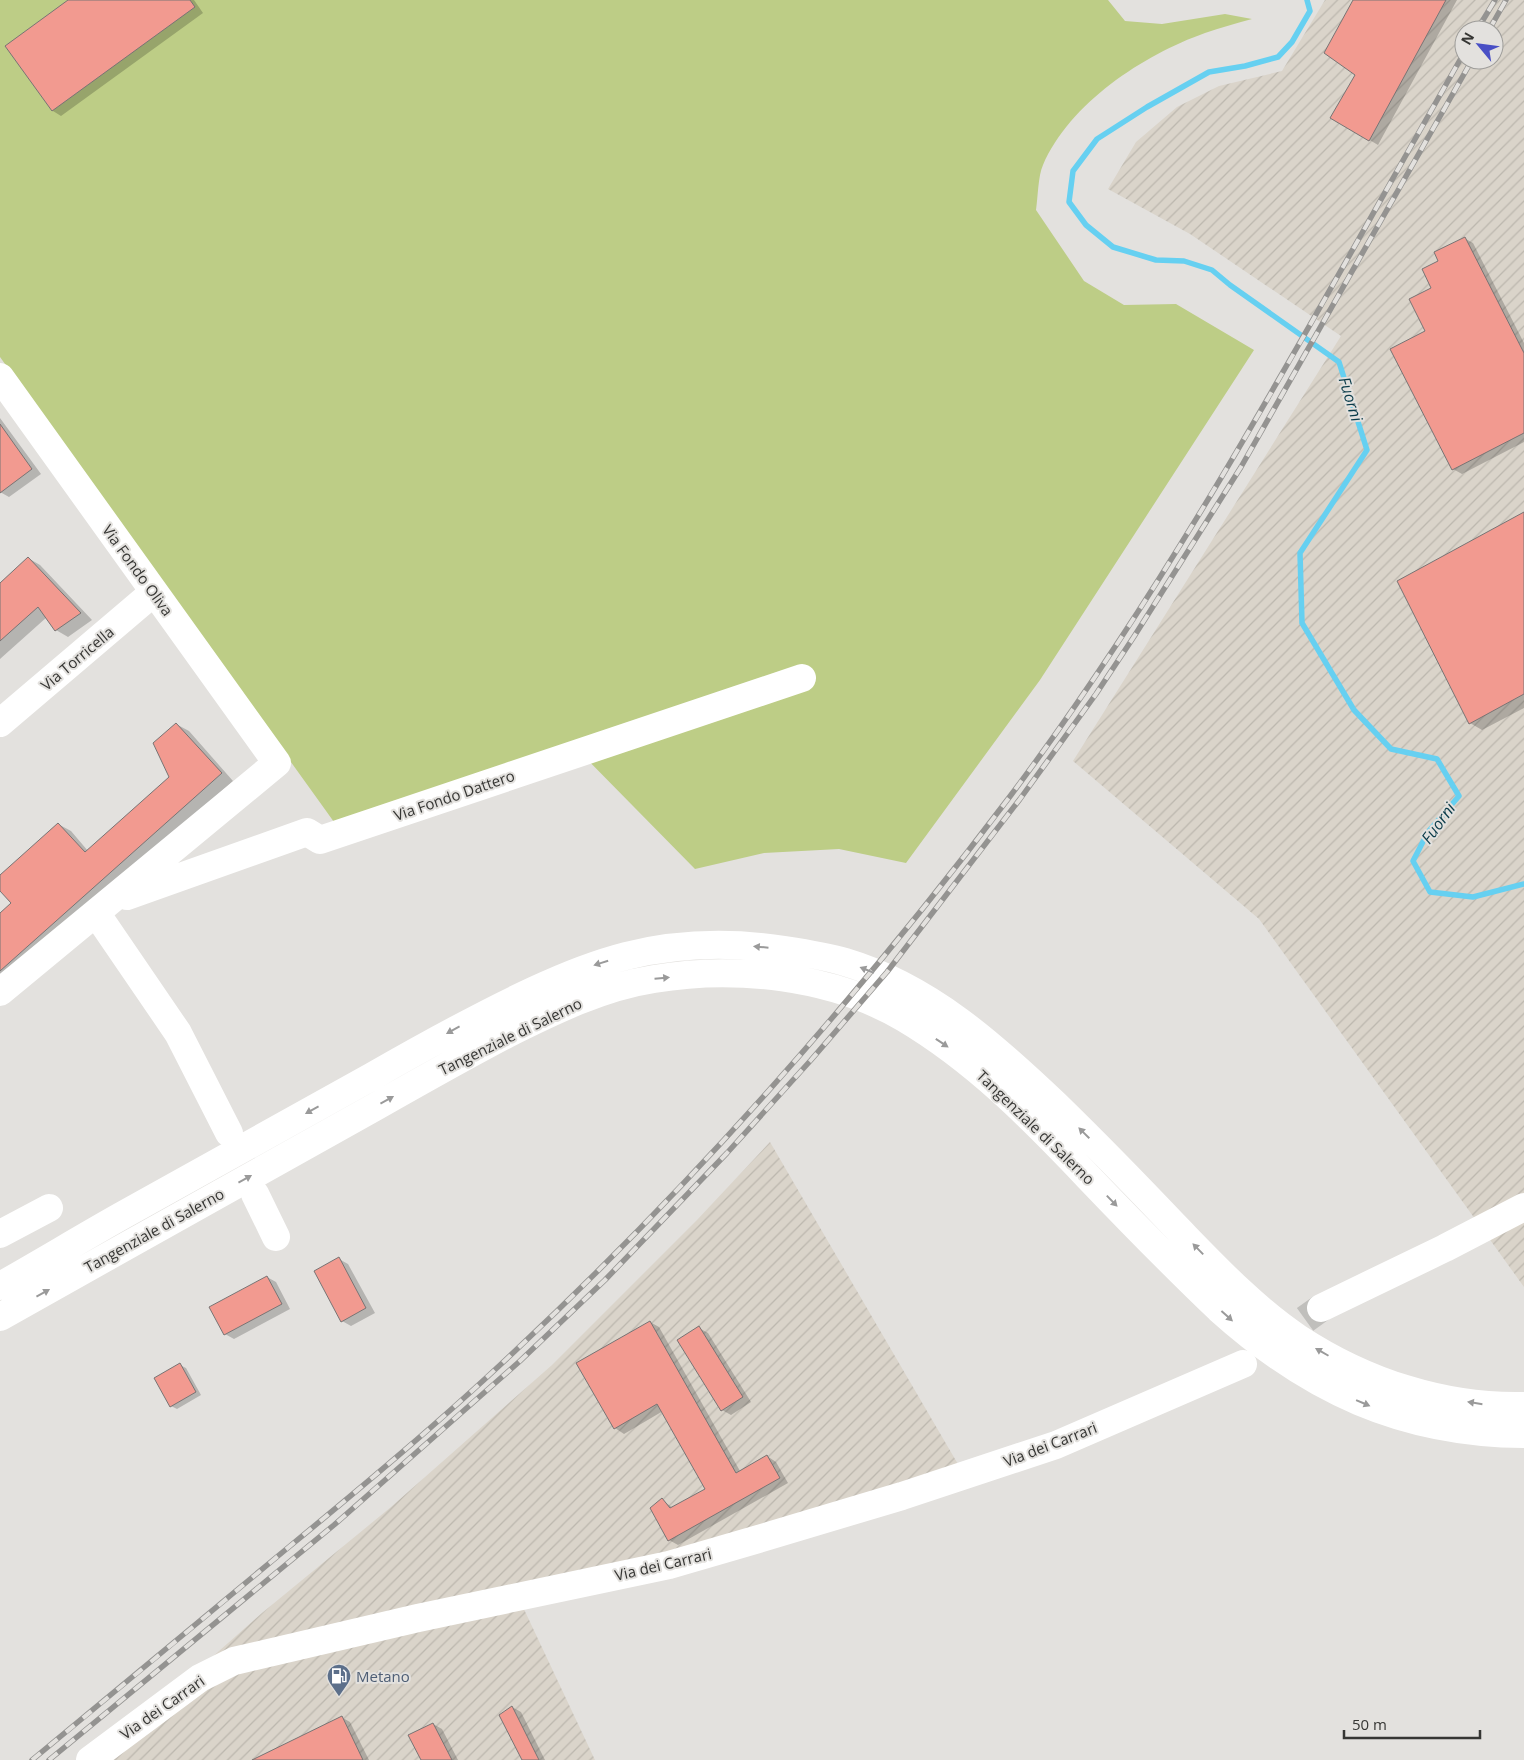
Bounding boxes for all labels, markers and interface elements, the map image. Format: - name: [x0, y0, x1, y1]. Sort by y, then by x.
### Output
- north arrow: [1454, 20, 1504, 70]
- text: N: [1456, 29, 1478, 48]
- water label: Fuorni: [1334, 374, 1368, 425]
- street label: Via Fondo Oliva: [98, 520, 178, 620]
- street label: Via Torricella: [36, 621, 118, 695]
- street label: Via Fondo Dattero: [391, 765, 517, 825]
- water label: Fuorni: [1416, 797, 1461, 848]
- one-way arrow: [753, 943, 769, 951]
- one-way arrow: [593, 960, 608, 968]
- one-way arrow: [860, 966, 874, 974]
- one-way arrow: [655, 974, 671, 982]
- street label: Tangenziale di Salerno: [435, 993, 585, 1079]
- one-way arrow: [447, 1026, 460, 1035]
- one-way arrow: [936, 1038, 949, 1048]
- street label: Tangenziale di Salerno: [973, 1065, 1099, 1189]
- one-way arrow: [380, 1096, 395, 1104]
- one-way arrow: [305, 1105, 318, 1114]
- one-way arrow: [1078, 1127, 1090, 1139]
- one-way arrow: [238, 1175, 253, 1183]
- street label: Tangenziale di Salerno: [81, 1183, 227, 1277]
- one-way arrow: [1106, 1195, 1118, 1207]
- one-way arrow: [1192, 1244, 1204, 1256]
- one-way arrow: [35, 1289, 50, 1297]
- one-way arrow: [1220, 1310, 1232, 1322]
- one-way arrow: [1316, 1348, 1329, 1357]
- one-way arrow: [1467, 1399, 1483, 1407]
- one-way arrow: [1356, 1400, 1370, 1408]
- street label: Via dei Carrari: [1000, 1417, 1100, 1471]
- street label: Via dei Carrari: [613, 1543, 713, 1585]
- fuel station icon: Metano: [326, 1663, 352, 1697]
- place label: Metano: [356, 1666, 410, 1686]
- street label: Via dei Carrari: [116, 1671, 208, 1743]
- scale bar: [1344, 1708, 1480, 1740]
- text: 50 m: [1352, 1714, 1387, 1734]

